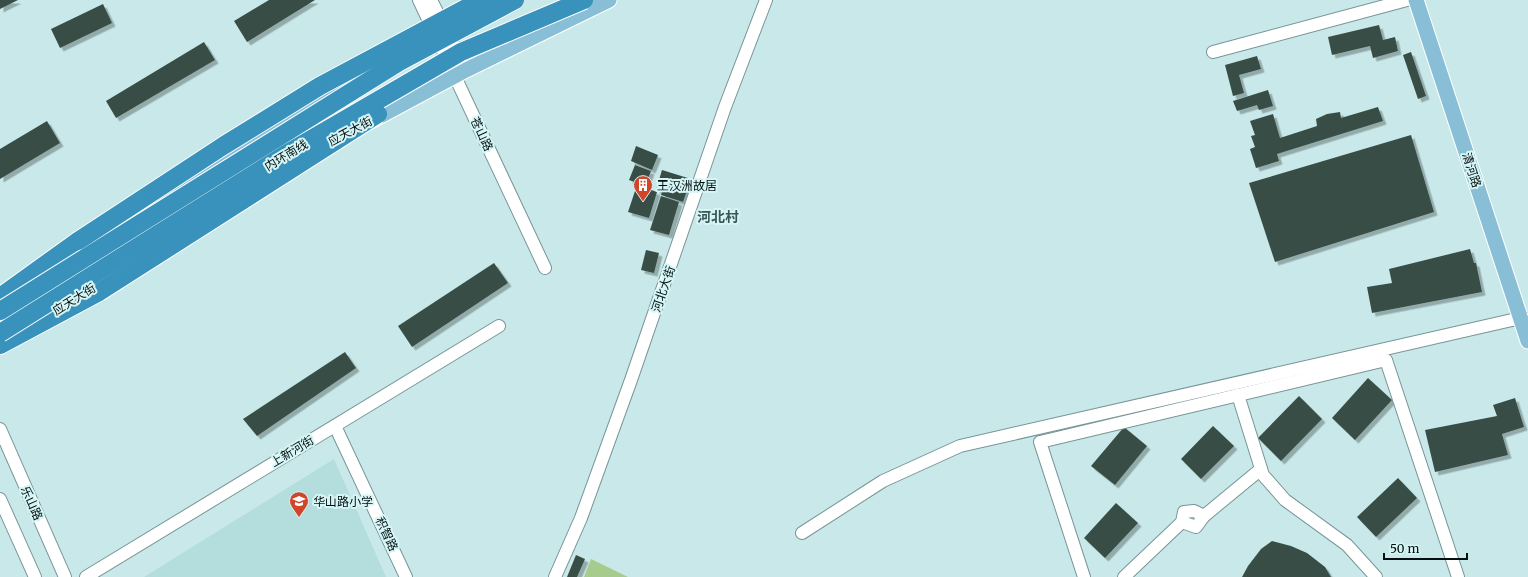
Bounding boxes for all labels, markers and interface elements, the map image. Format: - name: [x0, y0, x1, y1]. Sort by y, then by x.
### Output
- street label: 应天大街: [325, 113, 375, 149]
- street label: 苍山路: [468, 115, 496, 153]
- street label: 内环南线: [262, 136, 310, 174]
- street label: 清河路: [1459, 151, 1485, 189]
- building icon: 王汉洲故居: [632, 174, 654, 202]
- place label: 王汉洲故居: [657, 178, 717, 193]
- district label: 河北村: [697, 208, 739, 226]
- street label: 河北大街: [648, 264, 678, 314]
- street label: 应天大街: [50, 280, 98, 318]
- street label: 上新河街: [268, 432, 316, 470]
- street label: 乐山路: [18, 483, 46, 523]
- school or university icon: 华山路小学: [288, 490, 310, 518]
- place label: 华山路小学: [313, 494, 373, 509]
- street label: 积智路: [373, 515, 401, 553]
- scale bar: [1384, 535, 1467, 561]
- text: 50 m: [1390, 541, 1419, 556]

